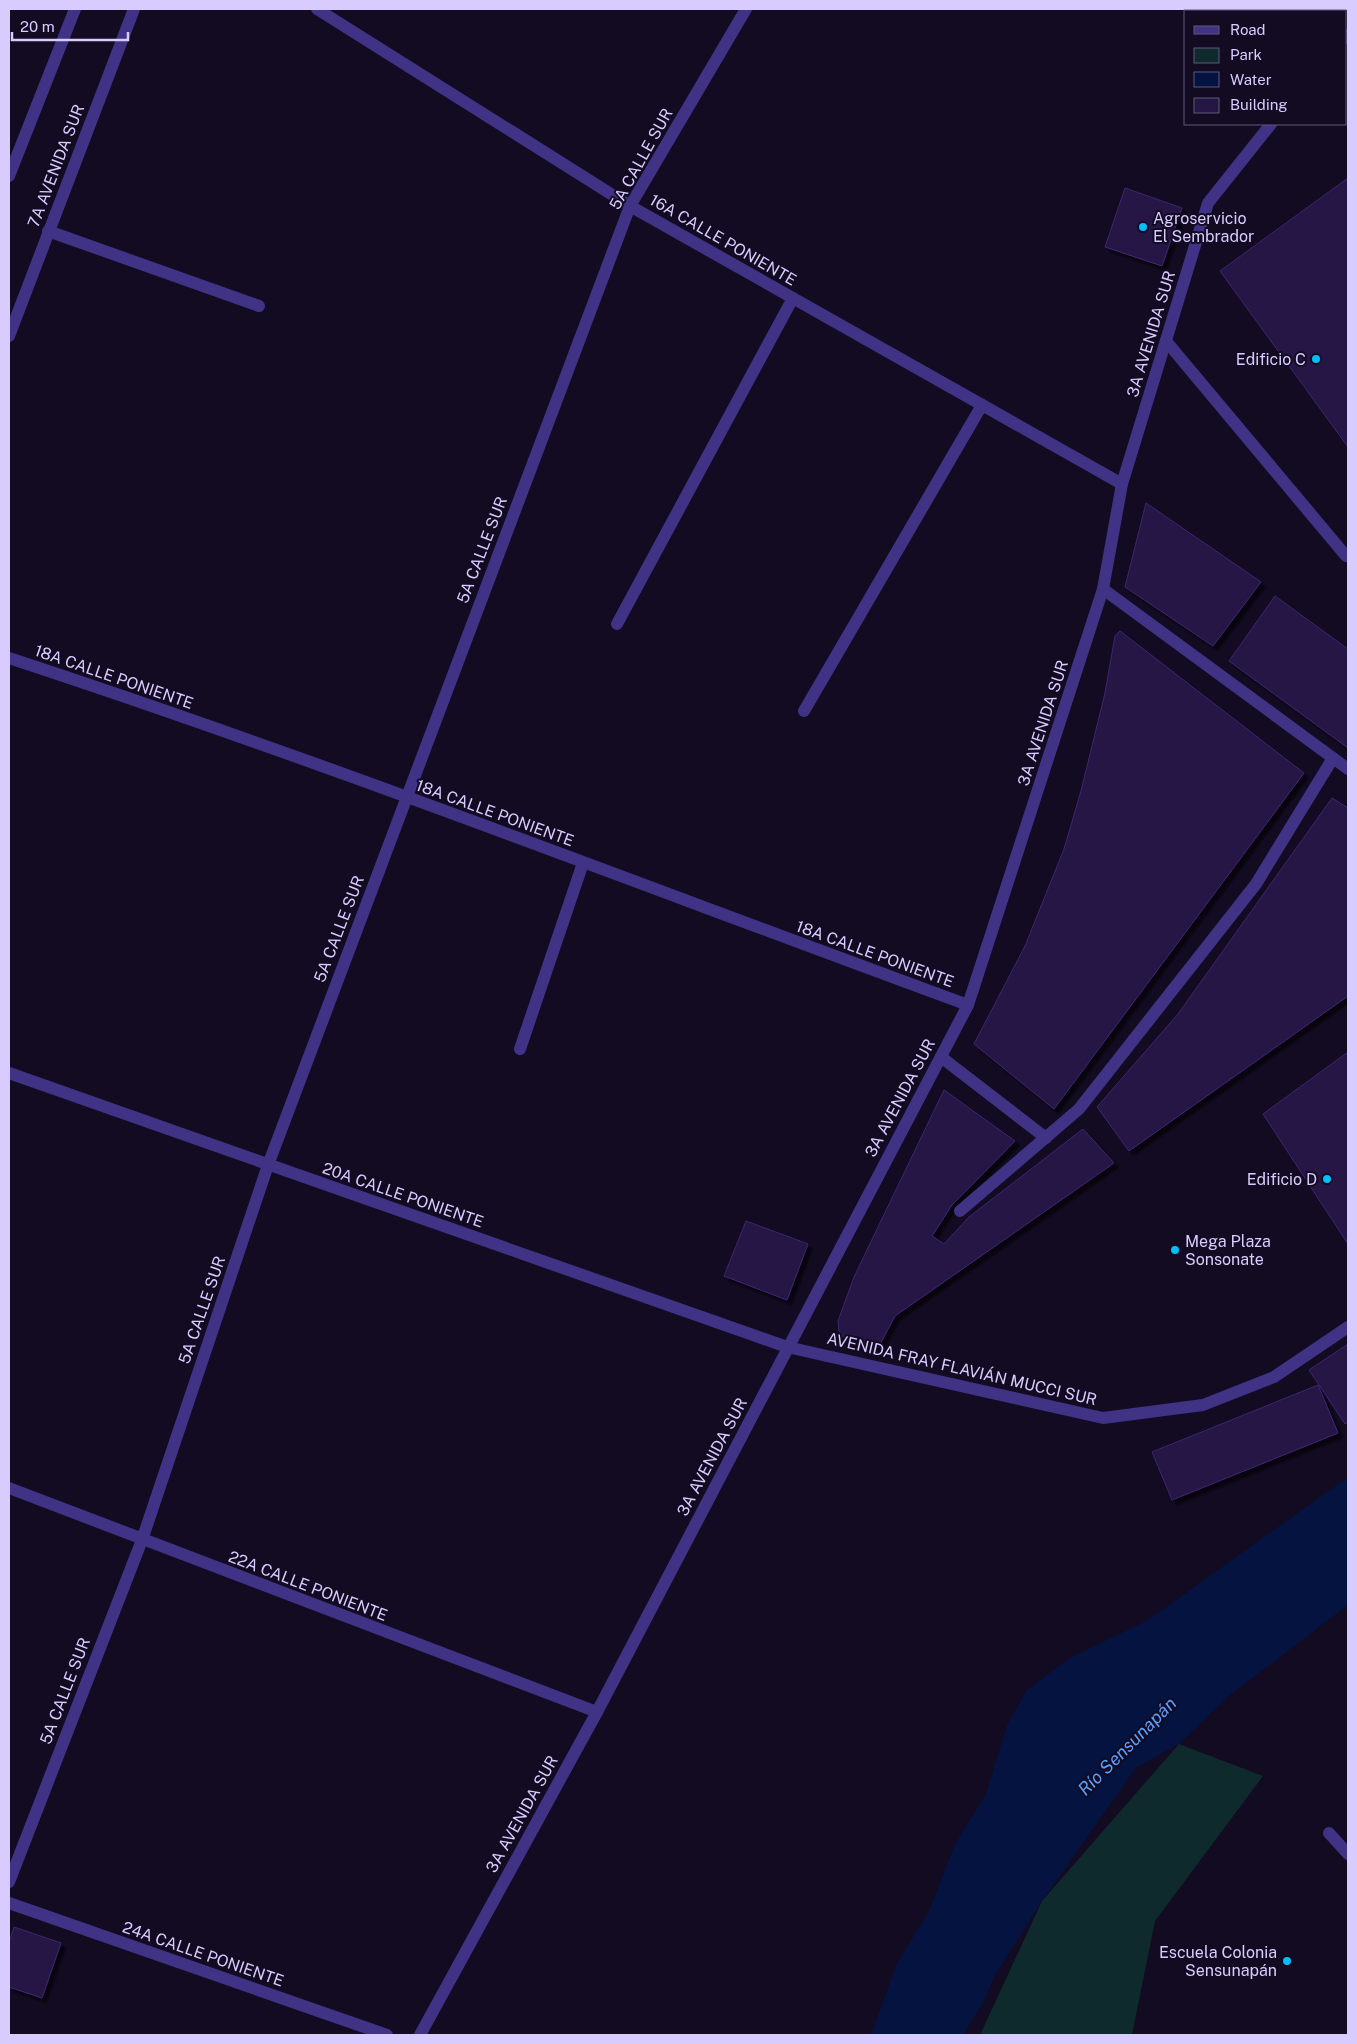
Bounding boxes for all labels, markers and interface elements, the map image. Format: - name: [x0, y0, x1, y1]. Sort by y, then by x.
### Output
- scale bar: [12, 10, 129, 42]
- legend: [1184, 10, 1347, 125]
- text: 20 m: [20, 18, 55, 35]
- text: Road: [1230, 21, 1266, 38]
- text: Park: [1230, 46, 1262, 63]
- text: Water: [1230, 71, 1272, 88]
- text: Building: [1230, 96, 1288, 113]
- street label: 7A AVENIDA SUR: [24, 102, 88, 230]
- street label: 5A CALLE SUR: [605, 105, 677, 213]
- street label: 16A CALLE PONIENTE: [646, 190, 800, 290]
- place label: Agroservicio El Sembrador: [1153, 209, 1254, 246]
- marker: Agroservicio El Sembrador: [1137, 221, 1149, 233]
- street label: 3A AVENIDA SUR: [1123, 269, 1179, 399]
- place label: Edificio C: [1236, 350, 1306, 369]
- marker: Edificio C: [1310, 353, 1322, 365]
- street label: 5A CALLE SUR: [453, 494, 511, 606]
- street label: 18A CALLE PONIENTE: [32, 641, 196, 713]
- street label: 3A AVENIDA SUR: [1014, 658, 1072, 788]
- street label: 18A CALLE PONIENTE: [413, 776, 577, 850]
- street label: 5A CALLE SUR: [310, 873, 368, 985]
- street label: 18A CALLE PONIENTE: [793, 917, 957, 991]
- street label: 3A AVENIDA SUR: [861, 1036, 939, 1160]
- street label: 20A CALLE PONIENTE: [320, 1158, 486, 1232]
- place label: Edificio D: [1247, 1170, 1317, 1189]
- marker: Edificio D: [1321, 1173, 1333, 1185]
- place label: Mega Plaza Sonsonate: [1185, 1232, 1271, 1269]
- marker: Mega Plaza Sonsonate: [1169, 1244, 1181, 1256]
- street label: 5A CALLE SUR: [175, 1254, 229, 1366]
- street label: AVENIDA FRAY FLAVIÁN MUCCI SUR: [825, 1328, 1099, 1409]
- street label: 3A AVENIDA SUR: [673, 1395, 751, 1519]
- street label: 22A CALLE PONIENTE: [226, 1547, 390, 1625]
- street label: 5A CALLE SUR: [36, 1635, 94, 1747]
- water label: Río Sensunapán: [1074, 1693, 1180, 1799]
- street label: 3A AVENIDA SUR: [482, 1752, 562, 1876]
- street label: 24A CALLE PONIENTE: [120, 1917, 286, 1991]
- place label: Escuela Colonia Sensunapán: [1159, 1943, 1277, 1980]
- marker: Escuela Colonia Sensunapán: [1281, 1955, 1293, 1967]

